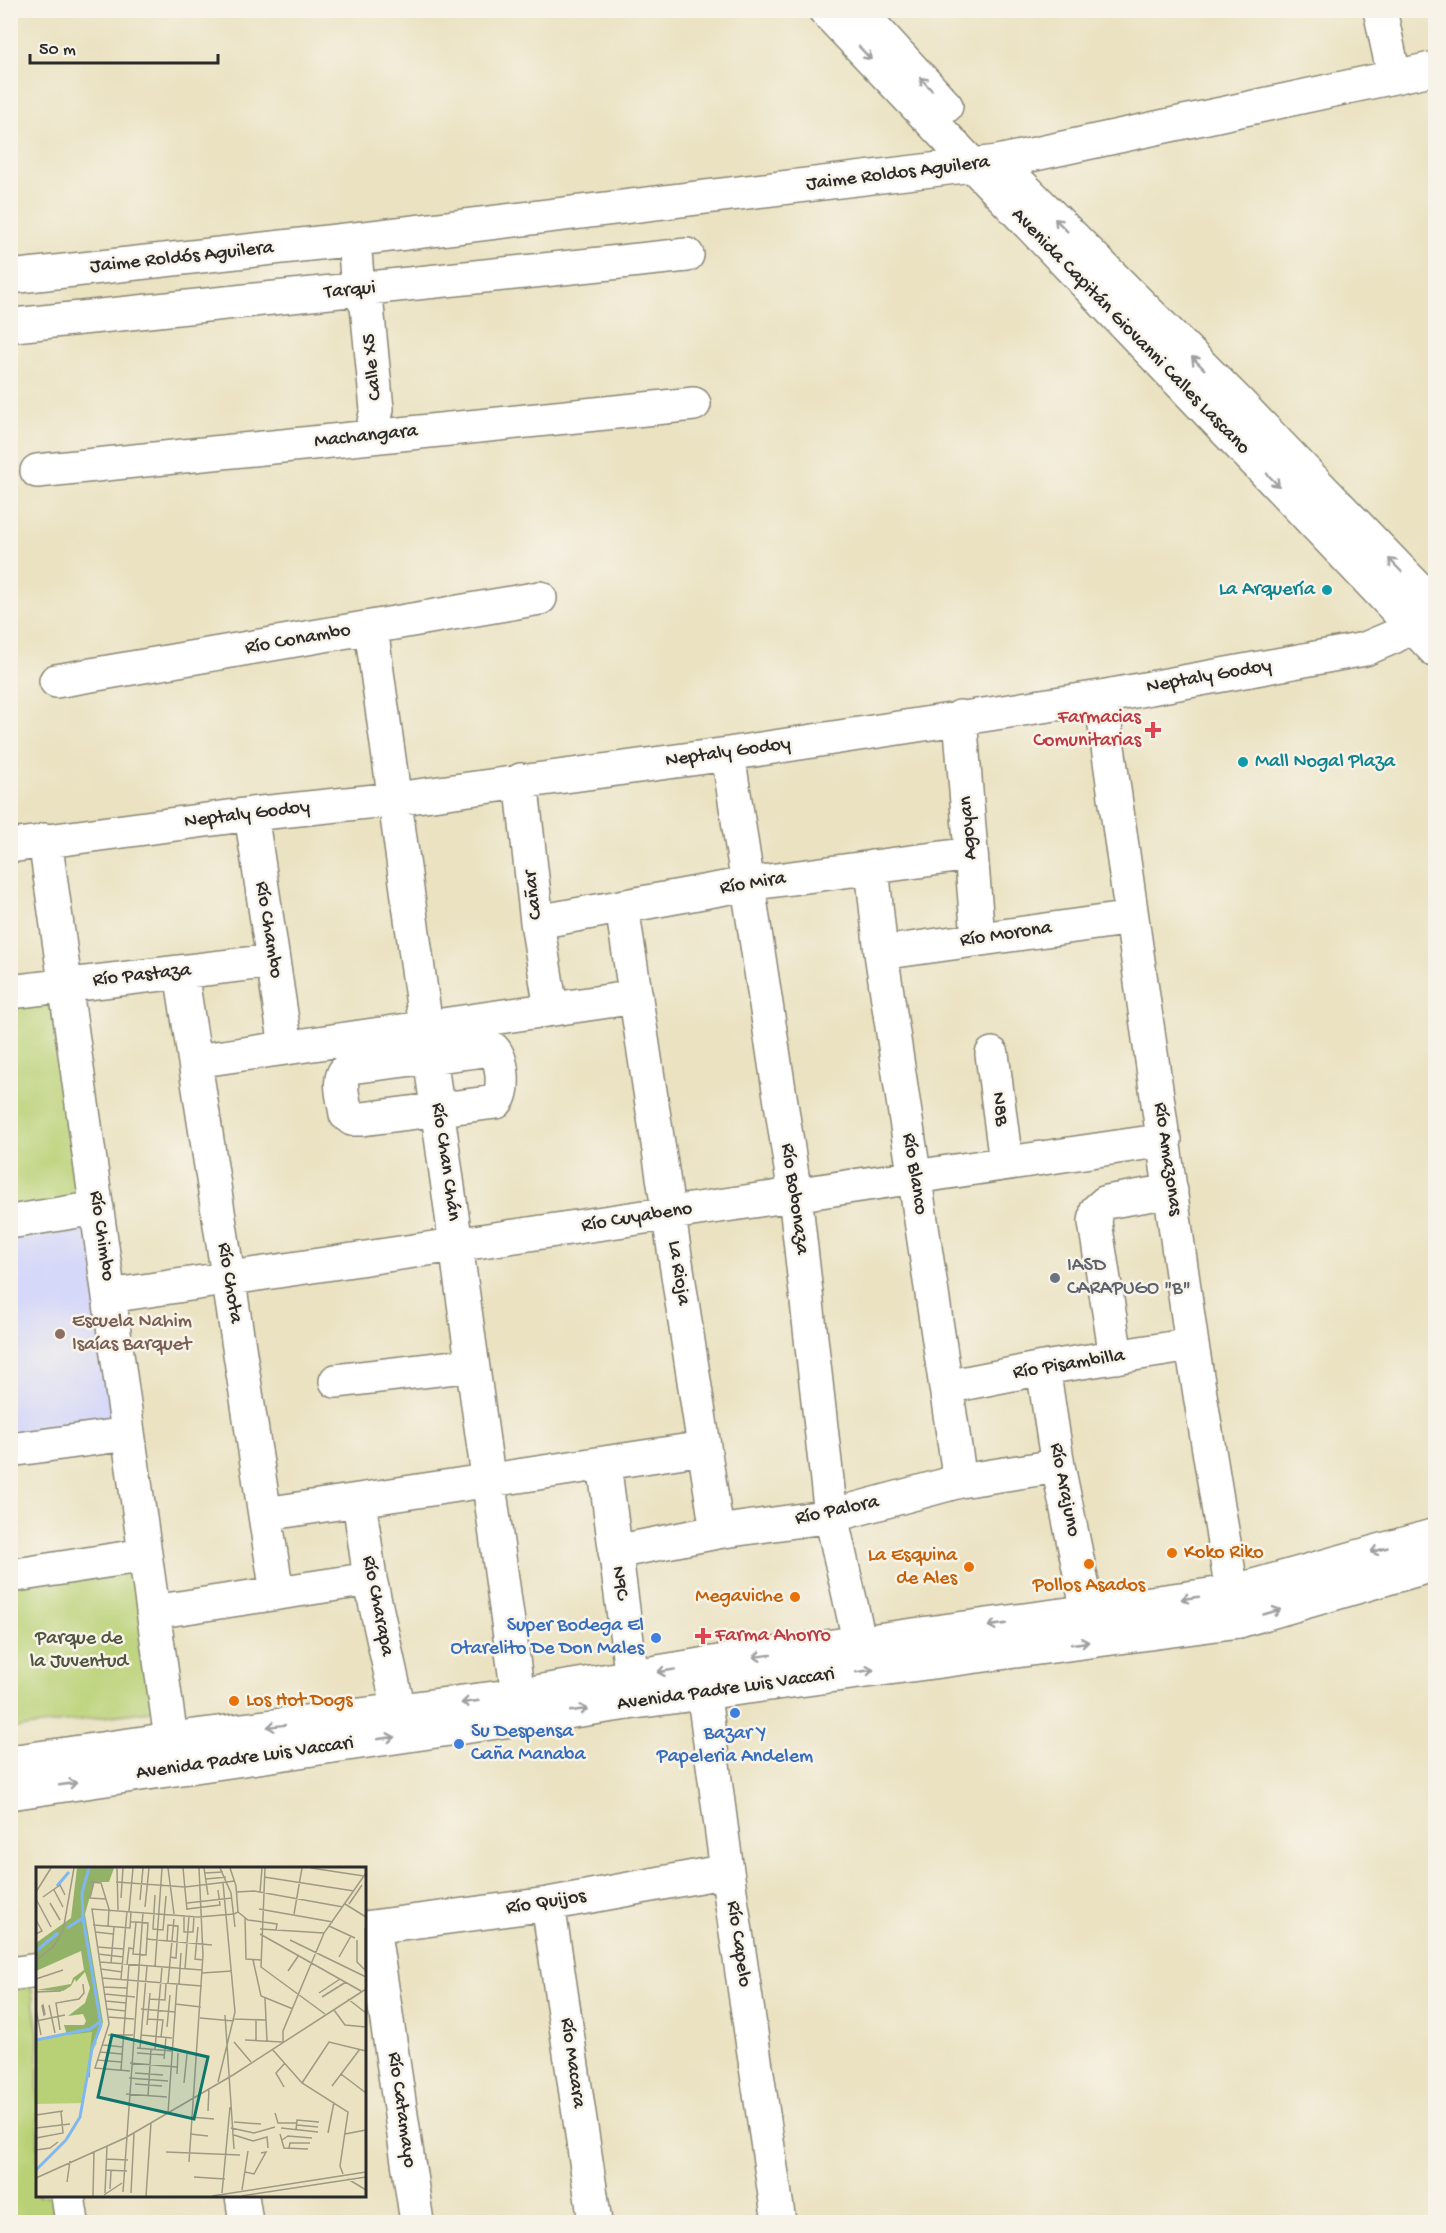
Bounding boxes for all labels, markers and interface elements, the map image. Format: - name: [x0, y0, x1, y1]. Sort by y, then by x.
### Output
- scale bar: [30, 27, 218, 65]
- text: 50 m: [39, 40, 76, 61]
- one-way arrow: [858, 45, 872, 60]
- one-way arrow: [919, 77, 933, 92]
- street label: Jaime Roldos Aguilera: [805, 151, 992, 197]
- street label: Avenida Capitán Giovanni Calles Lascano: [1006, 204, 1254, 460]
- one-way arrow: [1053, 217, 1068, 232]
- street label: Jaime Roldós Aguilera: [89, 237, 276, 279]
- street label: Tarqui: [322, 277, 377, 305]
- street label: Calle X5: [358, 333, 388, 401]
- one-way arrow: [1191, 355, 1206, 370]
- street label: Machangara: [313, 420, 420, 454]
- one-way arrow: [1265, 473, 1280, 488]
- one-way arrow: [1387, 557, 1402, 572]
- place label: La Arquería: [1219, 579, 1316, 602]
- marker: La Arquería: [1320, 583, 1334, 597]
- street label: Río Conambo: [243, 619, 353, 661]
- street label: Neptaly Godoy: [1145, 655, 1273, 699]
- place label: Farmacias Comunitarias: [1033, 707, 1142, 753]
- marker: Farmacias Comunitarias: [1146, 723, 1160, 737]
- street label: Neptaly Godoy: [664, 733, 792, 773]
- place label: Mall Nogal Plaza: [1255, 751, 1396, 774]
- marker: Mall Nogal Plaza: [1236, 755, 1250, 769]
- street label: Agoyan: [955, 795, 983, 861]
- street label: Neptaly Godoy: [183, 796, 311, 834]
- street label: Cañar: [519, 867, 548, 921]
- street label: Río Mira: [718, 867, 788, 901]
- street label: Río Chambo: [249, 880, 287, 980]
- street label: Río Morona: [959, 917, 1054, 953]
- street label: Río Pastaza: [92, 959, 193, 993]
- street label: N8B: [985, 1091, 1013, 1128]
- street label: Río Chan Chán: [425, 1101, 465, 1223]
- street label: Río Amazonas: [1148, 1101, 1186, 1218]
- street label: Río Blanco: [896, 1132, 932, 1216]
- street label: Río Bobonaza: [775, 1142, 813, 1257]
- street label: Río Chimbo: [83, 1189, 119, 1283]
- street label: Río Cuyabeno: [580, 1198, 694, 1238]
- street label: La Rioja: [662, 1239, 695, 1308]
- street label: Río Chota: [211, 1241, 247, 1326]
- place label: IASD CARAPUGO "B": [1067, 1255, 1191, 1301]
- marker: IASD CARAPUGO "B": [1048, 1271, 1062, 1285]
- place label: Escuela Nahim Isaías Barquet: [72, 1311, 193, 1357]
- marker: Escuela Nahim Isaías Barquet: [53, 1327, 67, 1341]
- street label: Río Pisambilla: [1012, 1345, 1127, 1385]
- street label: Río Arajuno: [1044, 1441, 1084, 1539]
- street label: Río Palora: [793, 1491, 882, 1531]
- place label: Koko Riko: [1184, 1542, 1264, 1565]
- place label: La Esquina de Ales: [868, 1545, 958, 1591]
- one-way arrow: [1370, 1545, 1389, 1556]
- marker: Koko Riko: [1165, 1546, 1179, 1560]
- street label: Río Charapa: [356, 1554, 398, 1659]
- marker: Pollos Asados: [1082, 1557, 1096, 1571]
- marker: La Esquina de Ales: [962, 1560, 976, 1574]
- street label: N9C: [605, 1565, 633, 1603]
- place label: Pollos Asados: [1032, 1575, 1146, 1598]
- place label: Megaviche: [695, 1586, 784, 1609]
- marker: Megaviche: [788, 1590, 802, 1604]
- one-way arrow: [1181, 1592, 1201, 1603]
- one-way arrow: [1262, 1605, 1281, 1617]
- place label: Super Bodega El Otarelito De Don Males: [450, 1615, 645, 1661]
- one-way arrow: [988, 1619, 1007, 1630]
- place label: Farma Ahorro: [714, 1625, 831, 1648]
- park label: Parque de la Juventud: [30, 1628, 130, 1674]
- marker: Farma Ahorro: [696, 1629, 710, 1643]
- marker: Super Bodega El Otarelito De Don Males: [649, 1631, 663, 1645]
- one-way arrow: [1069, 1637, 1089, 1648]
- one-way arrow: [753, 1651, 773, 1662]
- street label: Avenida Padre Luis Vaccari: [616, 1663, 836, 1717]
- one-way arrow: [656, 1666, 676, 1677]
- one-way arrow: [855, 1666, 875, 1677]
- place label: Los Hot Dogs: [246, 1690, 353, 1713]
- marker: Los Hot Dogs: [227, 1694, 241, 1708]
- one-way arrow: [460, 1696, 480, 1707]
- one-way arrow: [569, 1705, 588, 1716]
- marker: Bazar Y Papeleria Andelem: [728, 1706, 742, 1720]
- one-way arrow: [267, 1721, 287, 1732]
- place label: Su Despensa Caña Manaba: [471, 1721, 586, 1767]
- place label: Bazar Y Papeleria Andelem: [656, 1723, 813, 1769]
- street label: Avenida Padre Luis Vaccari: [135, 1732, 355, 1786]
- one-way arrow: [376, 1733, 395, 1744]
- marker: Su Despensa Caña Manaba: [452, 1737, 466, 1751]
- one-way arrow: [58, 1779, 78, 1790]
- inset map: [36, 1867, 366, 2197]
- street label: Río Quijos: [504, 1885, 588, 1921]
- street label: Río Capelo: [721, 1899, 755, 1989]
- street label: Río Macara: [554, 2016, 590, 2111]
- street label: Río Catamayo: [381, 2051, 421, 2169]

